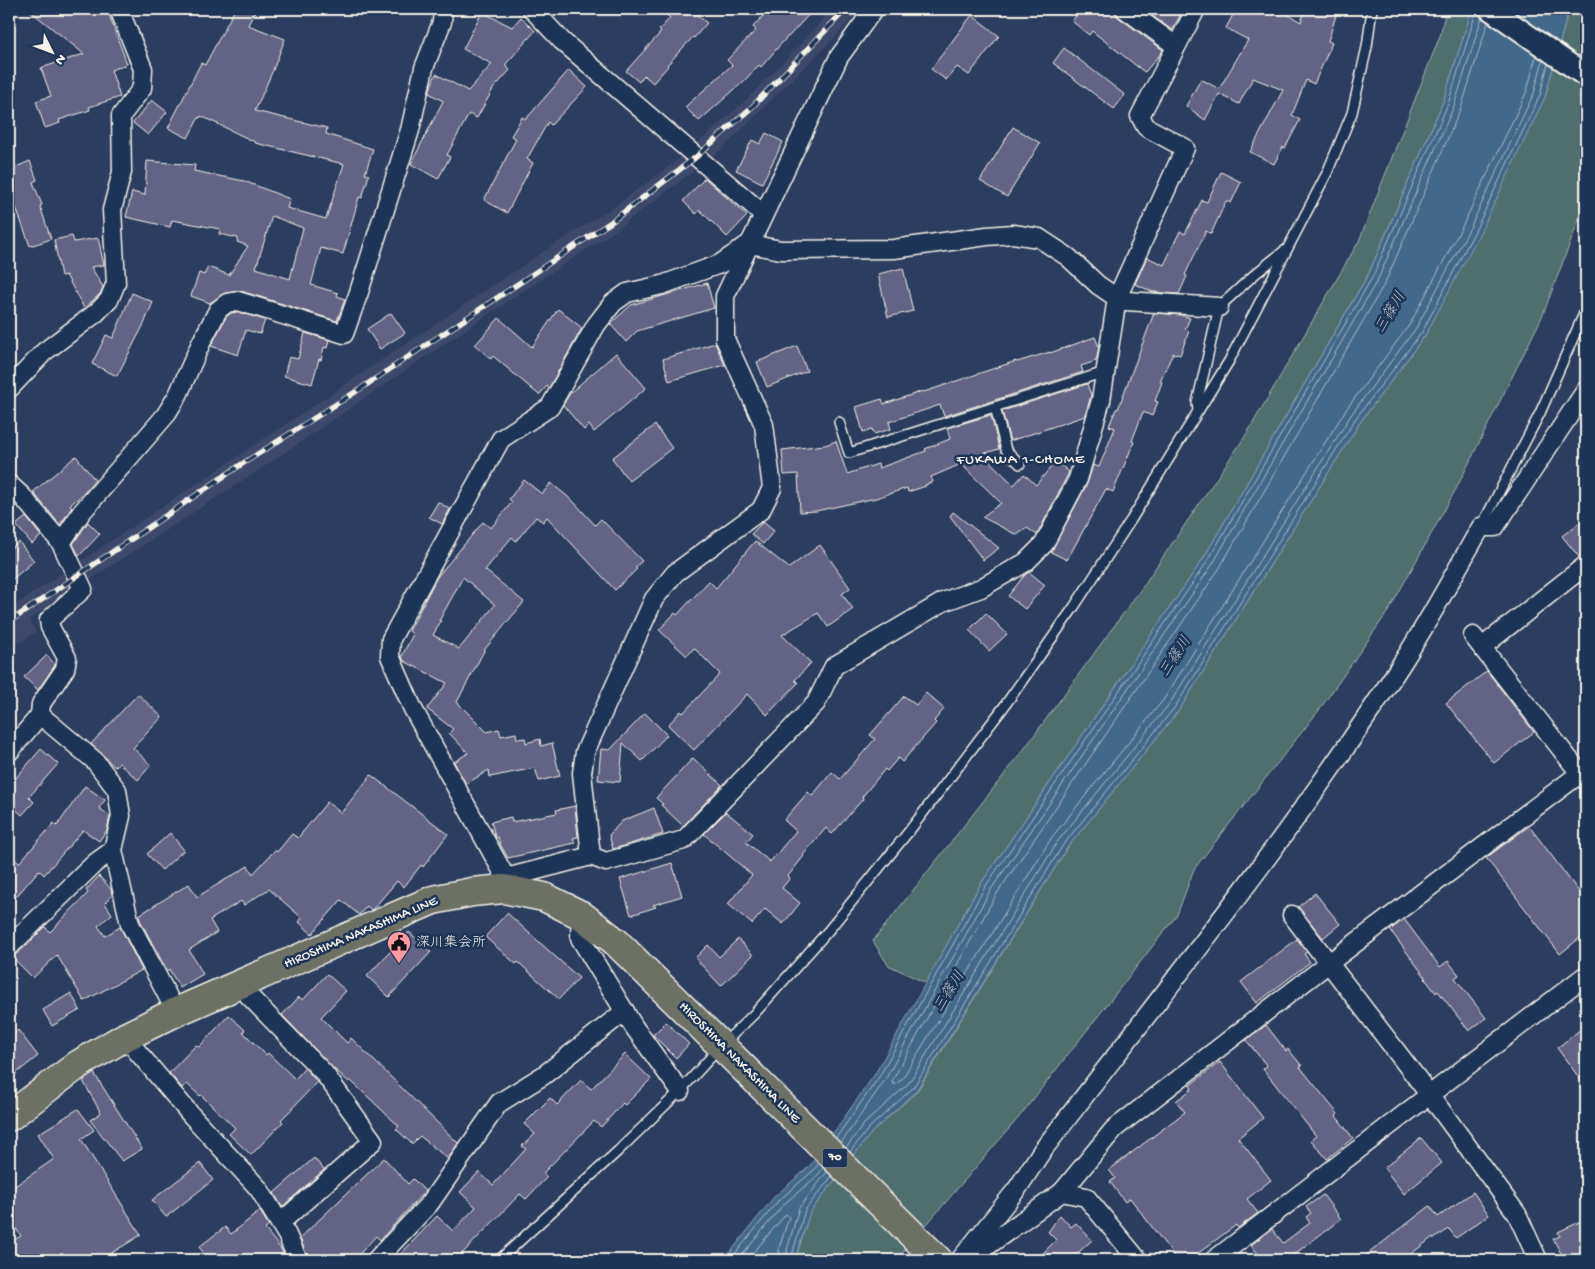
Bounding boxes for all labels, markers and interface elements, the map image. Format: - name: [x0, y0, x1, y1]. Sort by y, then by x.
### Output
- north arrow: [28, 28, 78, 78]
- text: N: [50, 50, 69, 68]
- water label: 三篠川: [1371, 289, 1410, 337]
- district label: FUKAWA 1-CHOME: [956, 451, 1085, 469]
- water label: 三篠川: [1155, 633, 1196, 681]
- street label: HIROSHIMA NAKASHIMA LINE: [282, 892, 441, 973]
- public building icon: 深川集会所: [386, 930, 412, 964]
- place label: 深川集会所: [416, 935, 486, 952]
- water label: 三篠川: [930, 968, 970, 1016]
- street label: HIROSHIMA NAKASHIMA LINE: [675, 999, 804, 1128]
- road number: 70: [822, 1148, 848, 1168]

